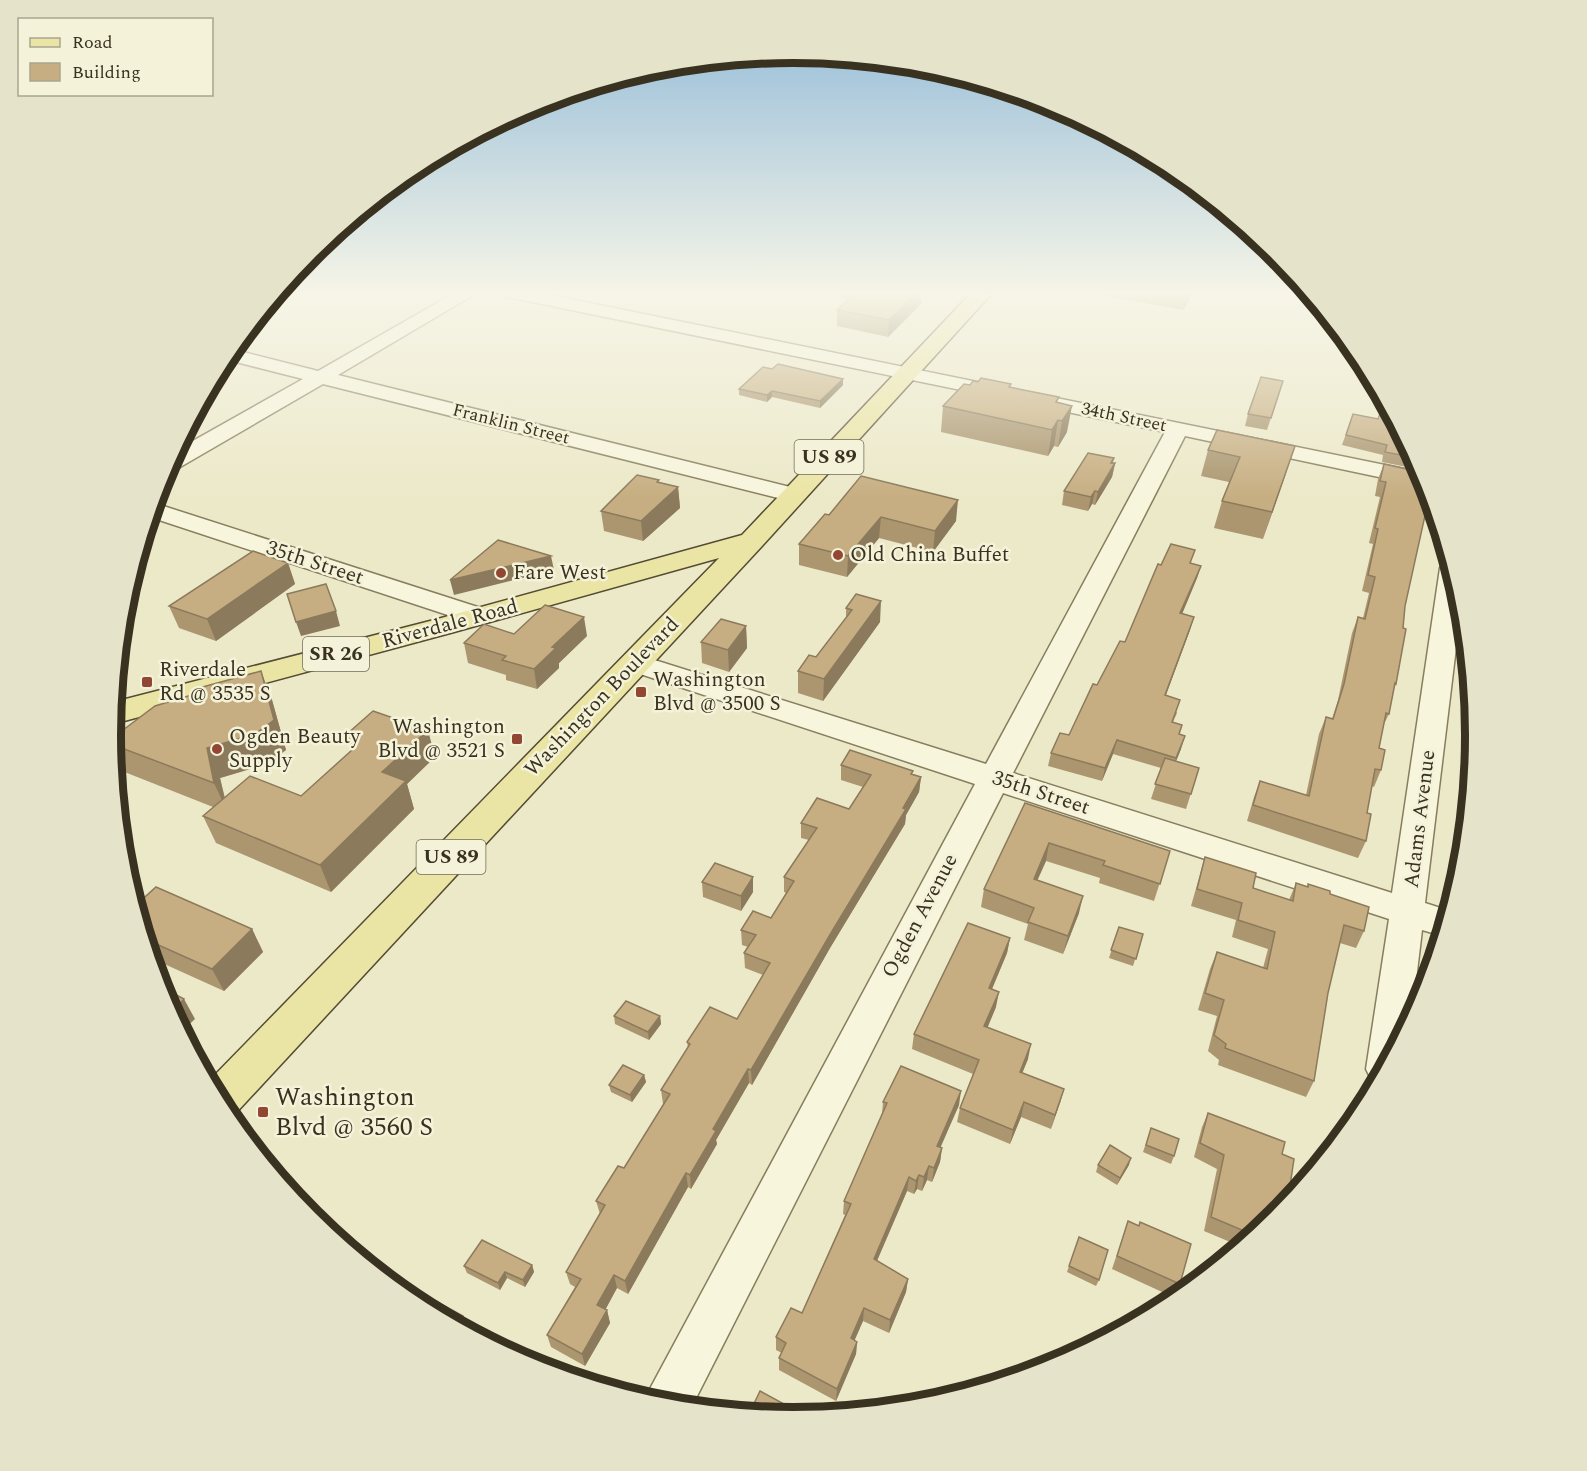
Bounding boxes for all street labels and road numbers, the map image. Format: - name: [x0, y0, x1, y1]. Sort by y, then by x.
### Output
- street label: 34th Street: [1079, 395, 1169, 439]
- street label: Franklin Street: [449, 396, 573, 452]
- road number: US 89: [794, 440, 864, 474]
- street label: 35th Street: [262, 532, 368, 594]
- street label: Riverdale Road: [378, 590, 522, 658]
- street label: Washington Boulevard: [517, 610, 687, 784]
- road number: SR 26: [303, 637, 369, 671]
- street label: Adams Avenue: [1396, 748, 1444, 890]
- street label: 35th Street: [988, 762, 1094, 824]
- road number: US 89: [416, 840, 486, 874]
- street label: Ogden Avenue: [874, 848, 966, 984]

